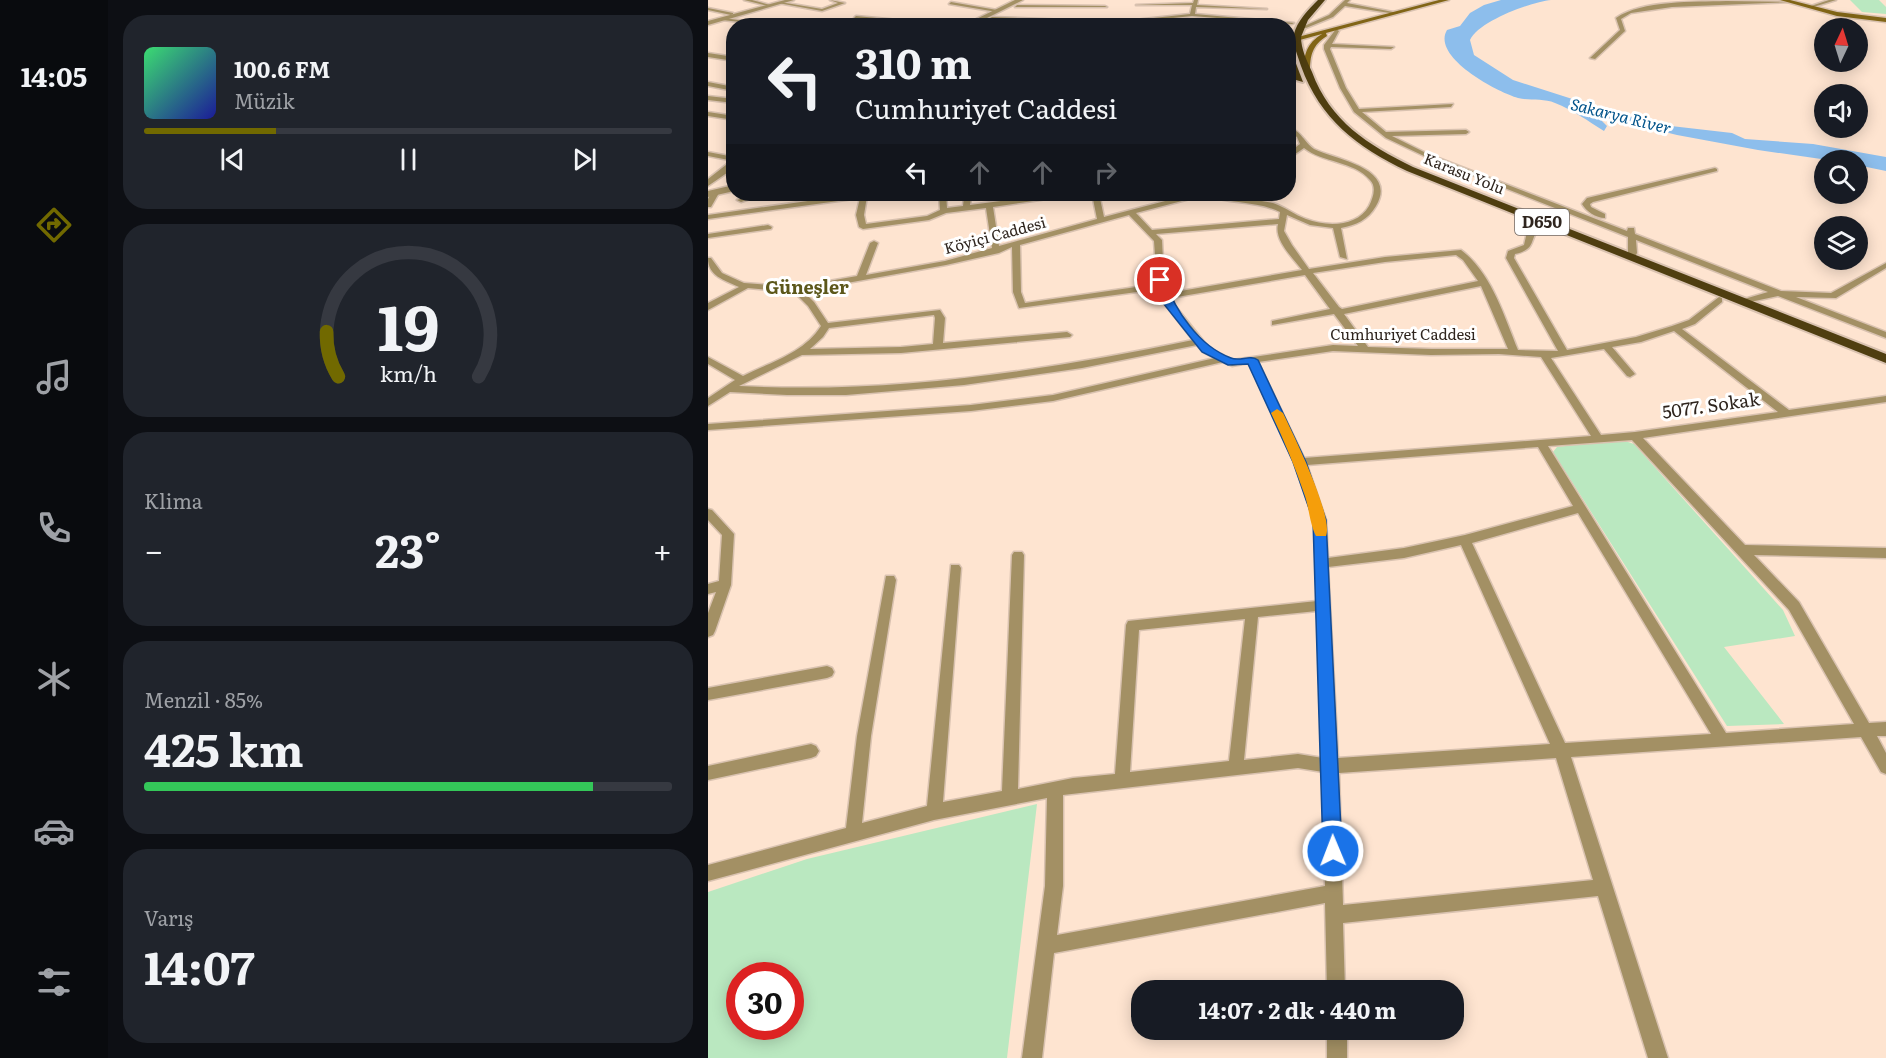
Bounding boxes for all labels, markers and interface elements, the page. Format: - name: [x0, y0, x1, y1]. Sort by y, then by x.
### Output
- north arrow: [1814, 18, 1868, 72]
- map controls: [1814, 18, 1868, 270]
- text: 310 m: [855, 30, 972, 92]
- icon: left: [756, 42, 834, 120]
- text: 100.6 FM: [234, 52, 330, 85]
- text: 14:05: [21, 55, 87, 95]
- button: sound: [1814, 84, 1868, 138]
- text: Müzik: [234, 85, 295, 115]
- text: Cumhuriyet Caddesi: [855, 87, 1117, 127]
- water label: Sakarya River: [1568, 91, 1674, 139]
- icon: previous: [216, 143, 249, 176]
- icon: pause: [392, 143, 425, 176]
- icon: next: [568, 143, 601, 176]
- street label: Karasu Yolu: [1421, 146, 1509, 199]
- button: search: [1814, 150, 1868, 204]
- icon: left: [900, 156, 933, 189]
- icon: ahead: [963, 156, 996, 189]
- icon: ahead: [1026, 156, 1059, 189]
- icon: right: [1089, 156, 1122, 189]
- icon: directions: [33, 204, 75, 246]
- road number: D650: [1515, 209, 1569, 235]
- street label: Köyiçi Caddesi: [941, 210, 1048, 259]
- button: layers: [1814, 216, 1868, 270]
- pin: [1134, 254, 1185, 305]
- icon: arrive: [1143, 263, 1176, 296]
- district label: Güneşler: [765, 273, 849, 300]
- text: 19: [377, 279, 439, 371]
- street label: Cumhuriyet Caddesi: [1330, 322, 1476, 345]
- icon: music: [33, 356, 75, 398]
- text: km/h: [379, 358, 437, 390]
- street label: 5077. Sokak: [1660, 384, 1762, 425]
- text: Klima: [144, 485, 203, 515]
- icon: phone: [33, 507, 75, 549]
- text: 23°: [375, 515, 441, 582]
- text: −: [144, 524, 163, 573]
- text: +: [653, 524, 672, 573]
- icon: climate: [33, 658, 75, 700]
- text: Menzil · 85%: [144, 684, 263, 714]
- text: 425 km: [144, 714, 304, 781]
- icon: car: [33, 810, 75, 852]
- position arrow: [1301, 819, 1365, 883]
- text: Varış: [144, 902, 193, 932]
- text: 14:07: [144, 932, 255, 999]
- icon: filters: [33, 961, 75, 1003]
- speed limit sign: 30: [726, 962, 804, 1040]
- text: 14:07 · 2 dk · 440 m: [1198, 993, 1397, 1026]

